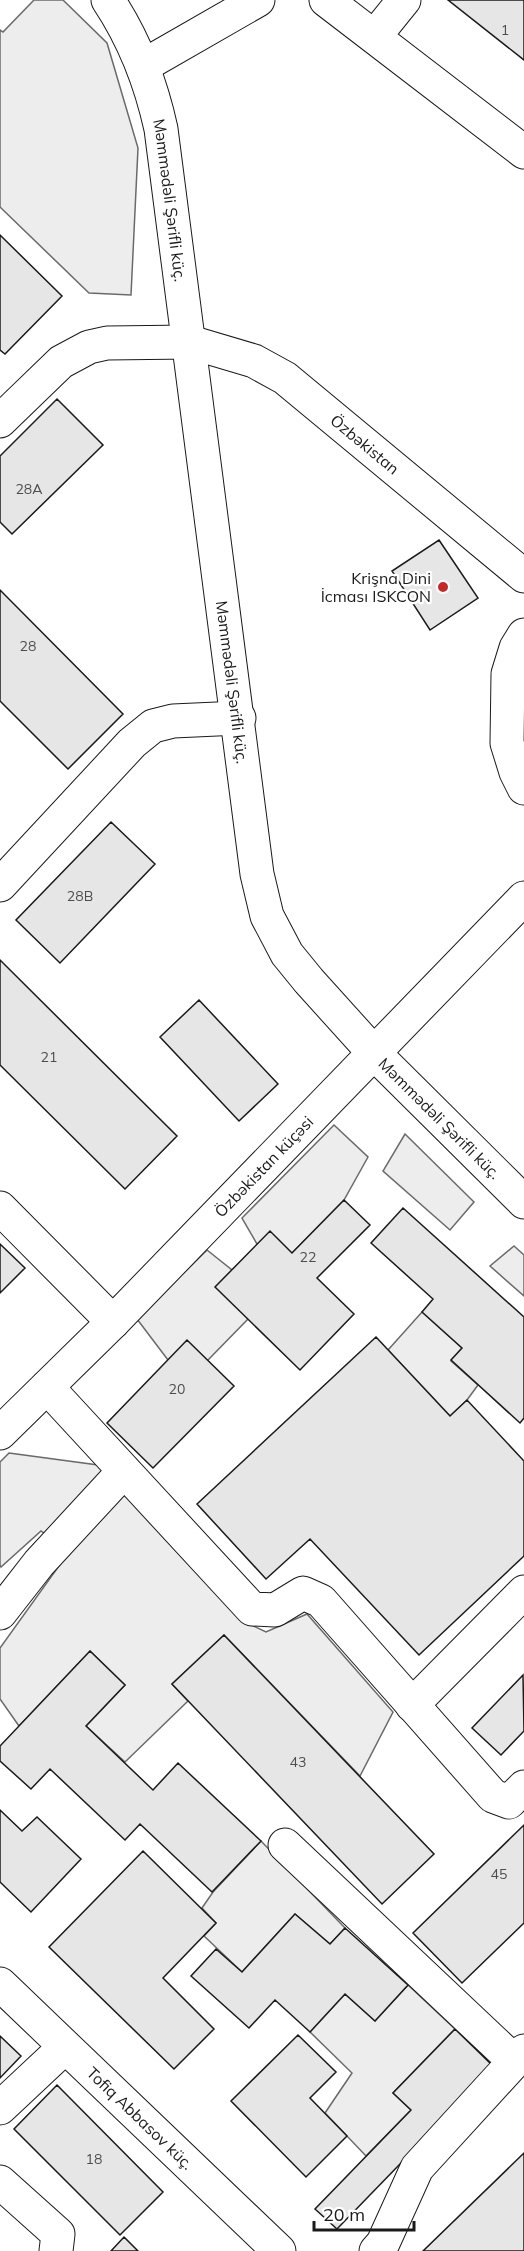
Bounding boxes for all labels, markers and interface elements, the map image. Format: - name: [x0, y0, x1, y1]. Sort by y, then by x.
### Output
- house number: 1: [501, 21, 509, 39]
- street label: Məmmədəli Şərifli küç.: [149, 117, 191, 283]
- street label: Özbəkistan: [326, 410, 403, 479]
- house number: 28A: [15, 480, 43, 498]
- place label: Krişna Dini İcması ISKCON: [321, 568, 431, 606]
- marker: Krişna Dini İcması ISKCON: [436, 580, 450, 594]
- street label: Məmmədəli Şərifli küç.: [212, 599, 253, 765]
- house number: 28: [20, 637, 36, 655]
- house number: 28B: [67, 887, 93, 905]
- house number: 21: [41, 1048, 57, 1066]
- street label: Məmmədəli Şərifli küç.: [374, 1053, 505, 1183]
- street label: Özbəkistan küçəsi: [210, 1112, 317, 1221]
- house number: 22: [300, 1248, 316, 1266]
- house number: 20: [169, 1380, 185, 1398]
- house number: 43: [290, 1753, 306, 1771]
- house number: 45: [491, 1865, 507, 1883]
- street label: Tofiq Abbasov küç.: [83, 2063, 198, 2174]
- house number: 18: [86, 2150, 102, 2168]
- scale bar: [314, 2194, 414, 2232]
- text: 20 m: [323, 2203, 365, 2226]

